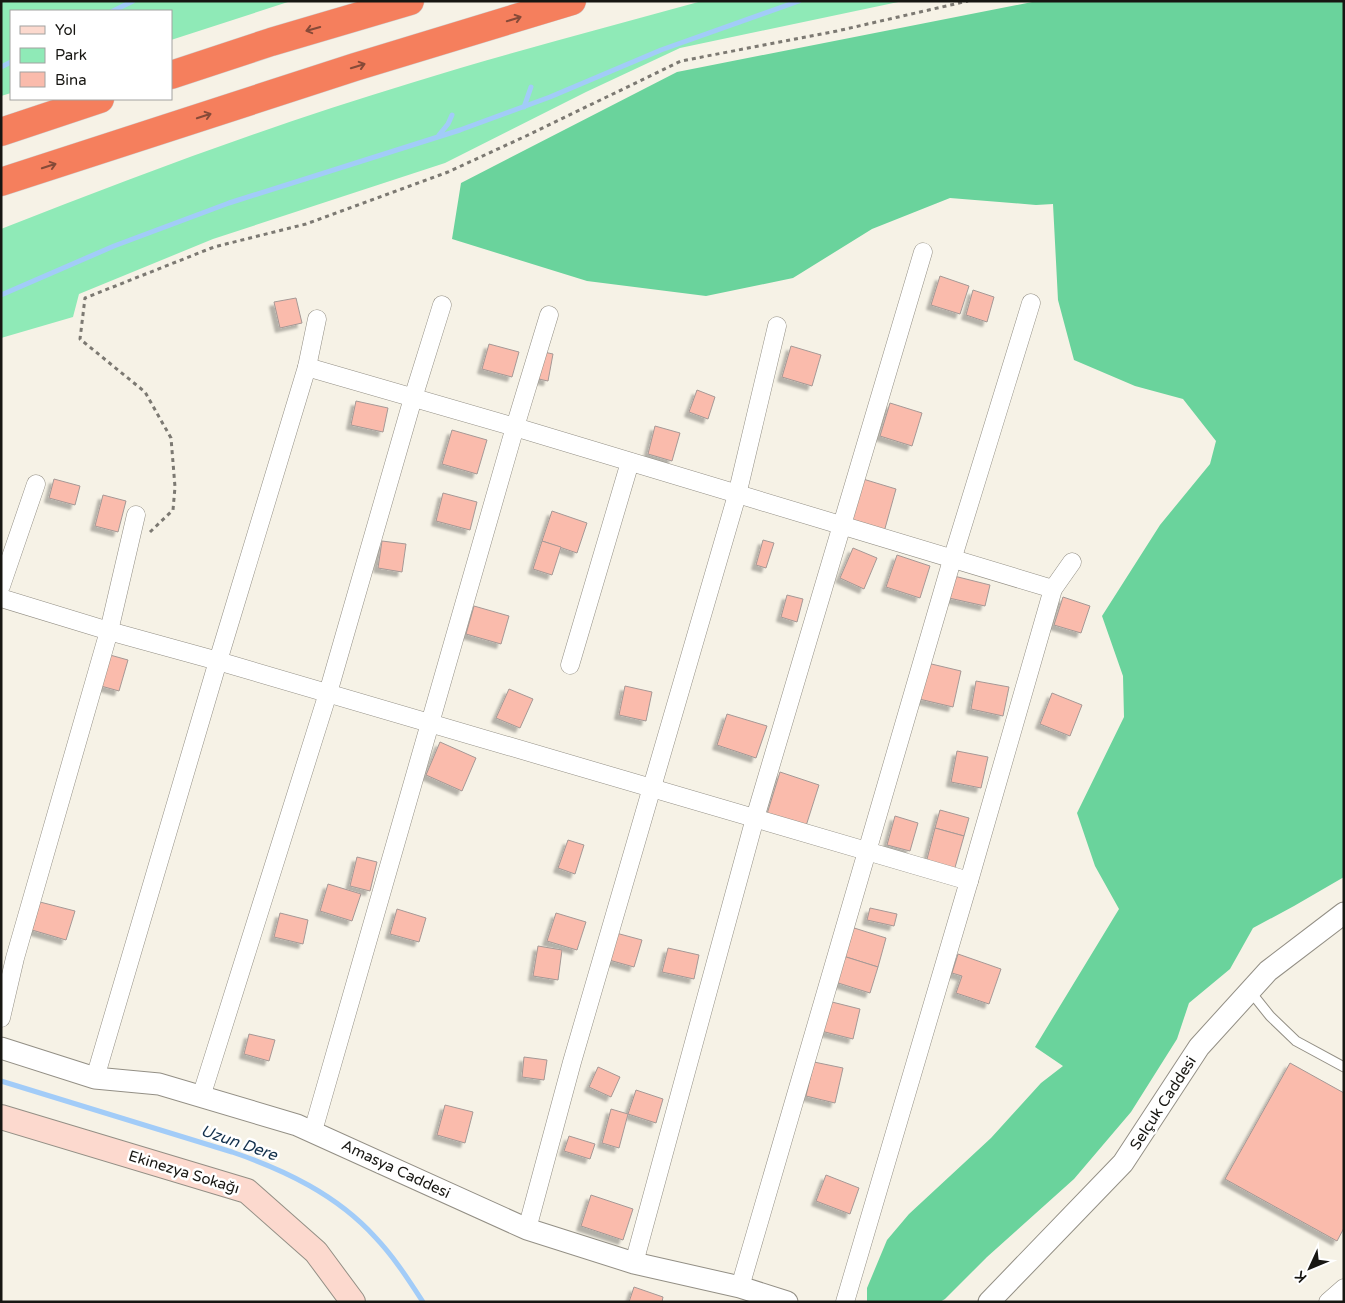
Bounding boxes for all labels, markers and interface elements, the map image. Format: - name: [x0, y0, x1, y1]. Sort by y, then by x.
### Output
- legend: [10, 10, 172, 100]
- one-way arrow: [505, 13, 521, 23]
- text: Yol: [55, 21, 76, 39]
- one-way arrow: [305, 25, 321, 35]
- text: Park: [55, 46, 87, 64]
- one-way arrow: [350, 61, 366, 71]
- text: Bina: [55, 71, 87, 89]
- one-way arrow: [195, 111, 211, 120]
- one-way arrow: [41, 161, 56, 170]
- street label: Selçuk Caddesi: [1126, 1053, 1200, 1153]
- water label: Uzun Dere: [198, 1121, 281, 1166]
- street label: Amasya Caddesi: [339, 1136, 453, 1202]
- street label: Ekinezya Sokağı: [126, 1147, 242, 1197]
- north arrow: [1285, 1243, 1335, 1293]
- text: K: [1291, 1267, 1310, 1286]

